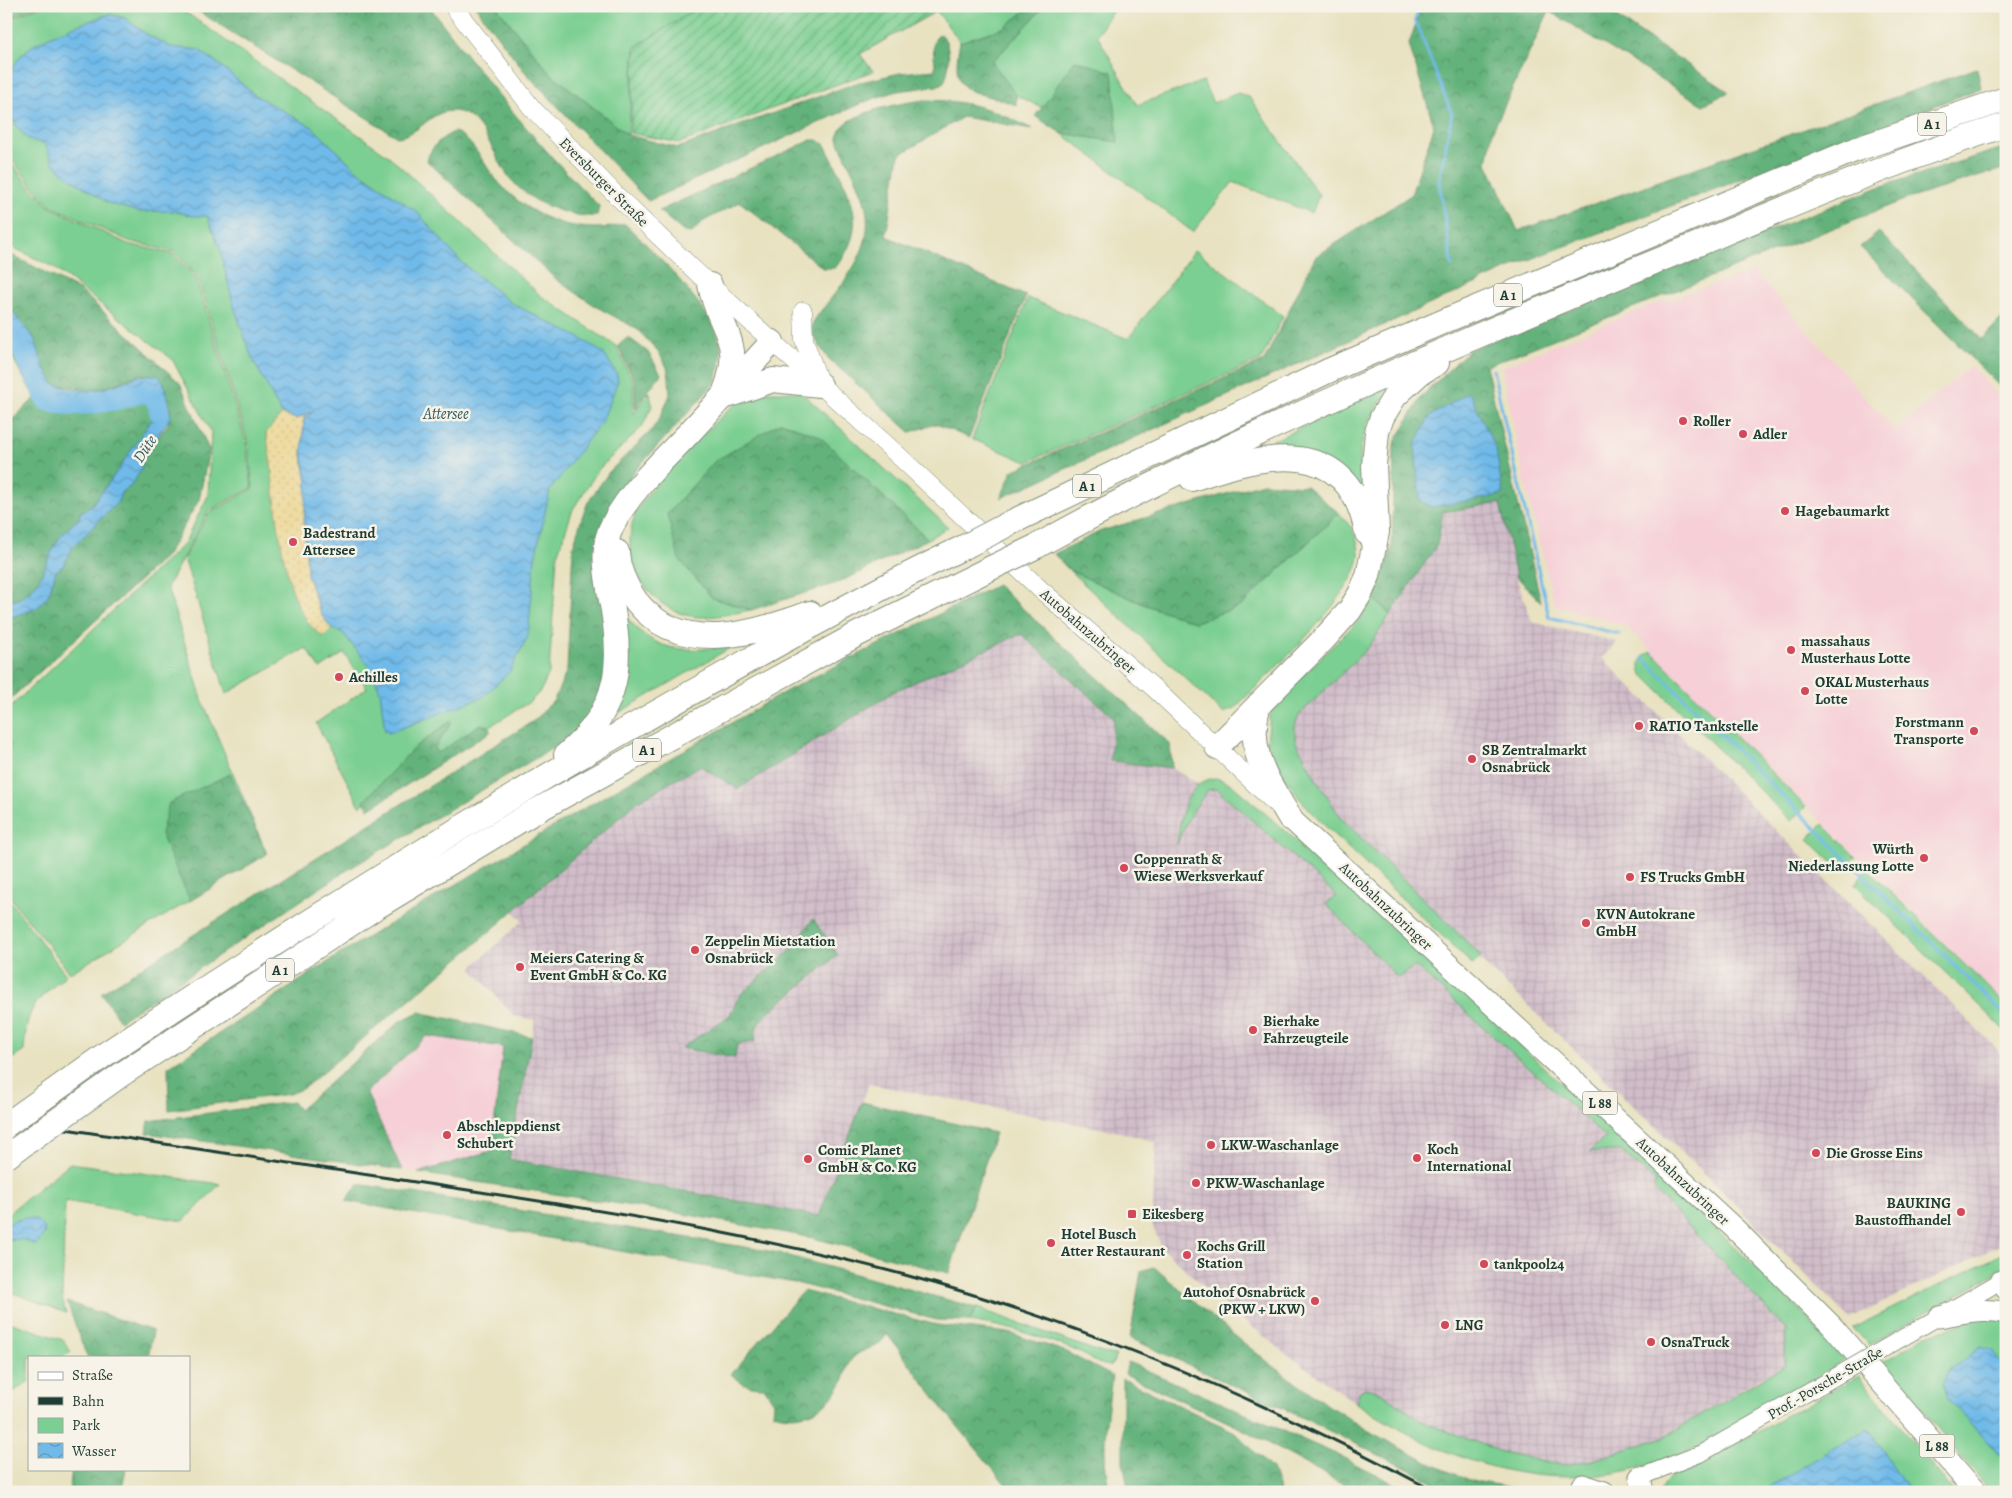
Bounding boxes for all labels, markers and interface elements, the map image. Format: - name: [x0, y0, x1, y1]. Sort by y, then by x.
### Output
- road number: A 1: [1918, 112, 1946, 136]
- street label: Eversburger Straße: [555, 133, 653, 231]
- road number: A 1: [1494, 284, 1522, 306]
- water label: Attersee: [422, 403, 469, 425]
- place label: Roller: [1693, 411, 1731, 431]
- marker: Roller: [1677, 415, 1689, 427]
- place label: Adler: [1752, 424, 1787, 444]
- marker: Adler: [1737, 428, 1749, 440]
- water label: Düte: [128, 431, 162, 467]
- road number: A 1: [1073, 474, 1101, 498]
- place label: Hagebaumarkt: [1795, 501, 1889, 521]
- marker: Hagebaumarkt: [1779, 505, 1791, 517]
- place label: Badestrand Attersee: [302, 523, 376, 560]
- marker: Badestrand Attersee: [287, 536, 299, 548]
- street label: Autobahnzubringer: [1035, 583, 1140, 678]
- place label: massahaus Musterhaus Lotte: [1801, 631, 1911, 668]
- marker: massahaus Musterhaus Lotte: [1785, 644, 1797, 656]
- place label: Achilles: [348, 667, 398, 687]
- marker: Achilles: [333, 671, 345, 683]
- place label: OKAL Musterhaus Lotte: [1815, 672, 1929, 709]
- marker: OKAL Musterhaus Lotte: [1799, 685, 1811, 697]
- place label: Forstmann Transporte: [1894, 712, 1965, 749]
- place label: RATIO Tankstelle: [1649, 716, 1758, 736]
- marker: RATIO Tankstelle: [1633, 720, 1645, 732]
- marker: Forstmann Transporte: [1968, 725, 1980, 737]
- road number: A 1: [633, 738, 661, 762]
- place label: SB Zentralmarkt Osnabrück: [1482, 740, 1587, 777]
- marker: SB Zentralmarkt Osnabrück: [1466, 753, 1478, 765]
- place label: Würth Niederlassung Lotte: [1788, 839, 1914, 876]
- place label: Coppenrath & Wiese Werksverkauf: [1133, 849, 1265, 886]
- marker: Würth Niederlassung Lotte: [1918, 852, 1930, 864]
- street label: Autobahnzubringer: [1334, 857, 1437, 955]
- marker: Coppenrath & Wiese Werksverkauf: [1118, 862, 1130, 874]
- place label: FS Trucks GmbH: [1640, 867, 1745, 887]
- marker: FS Trucks GmbH: [1624, 871, 1636, 883]
- place label: KVN Autokrane GmbH: [1596, 904, 1695, 941]
- marker: KVN Autokrane GmbH: [1580, 917, 1592, 929]
- place label: Zeppelin Mietstation Osnabrück: [705, 931, 836, 968]
- marker: Zeppelin Mietstation Osnabrück: [689, 944, 701, 956]
- place label: Meiers Catering & Event GmbH & Co. KG: [530, 948, 667, 985]
- road number: A 1: [266, 958, 294, 982]
- marker: Meiers Catering & Event GmbH & Co. KG: [514, 961, 526, 973]
- place label: Bierhake Fahrzeugteile: [1263, 1011, 1349, 1048]
- marker: Bierhake Fahrzeugteile: [1247, 1024, 1259, 1036]
- road number: L 88: [1582, 1092, 1618, 1114]
- place label: Abschleppdienst Schubert: [456, 1116, 561, 1153]
- marker: Abschleppdienst Schubert: [441, 1129, 453, 1141]
- street label: Autobahnzubringer: [1631, 1132, 1734, 1230]
- place label: LKW-Waschanlage: [1221, 1135, 1339, 1155]
- marker: LKW-Waschanlage: [1205, 1139, 1217, 1151]
- place label: Koch International: [1427, 1139, 1511, 1176]
- place label: Comic Planet GmbH & Co. KG: [818, 1140, 917, 1177]
- place label: Die Grosse Eins: [1826, 1143, 1923, 1163]
- marker: Die Grosse Eins: [1810, 1147, 1822, 1159]
- marker: Koch International: [1411, 1152, 1423, 1164]
- marker: Comic Planet GmbH & Co. KG: [802, 1153, 814, 1165]
- place label: PKW-Waschanlage: [1206, 1173, 1325, 1193]
- marker: PKW-Waschanlage: [1190, 1177, 1202, 1189]
- place label: BAUKING Baustoffhandel: [1855, 1193, 1951, 1230]
- place label: Eikesberg: [1142, 1204, 1204, 1224]
- marker: BAUKING Baustoffhandel: [1955, 1206, 1967, 1218]
- marker: Eikesberg: [1126, 1208, 1138, 1220]
- place label: Hotel Busch Atter Restaurant: [1060, 1224, 1165, 1261]
- place label: Kochs Grill Station: [1197, 1236, 1265, 1273]
- marker: Hotel Busch Atter Restaurant: [1045, 1237, 1057, 1249]
- marker: Kochs Grill Station: [1181, 1249, 1193, 1261]
- place label: tankpool24: [1494, 1254, 1564, 1274]
- marker: tankpool24: [1478, 1258, 1490, 1270]
- place label: Autohof Osnabrück (PKW + LKW): [1182, 1282, 1305, 1319]
- marker: Autohof Osnabrück (PKW + LKW): [1309, 1295, 1321, 1307]
- place label: LNG: [1455, 1315, 1484, 1335]
- marker: LNG: [1439, 1319, 1451, 1331]
- place label: OsnaTruck: [1661, 1332, 1730, 1352]
- marker: OsnaTruck: [1645, 1336, 1657, 1348]
- street label: Prof.-Porsche-Straße: [1764, 1342, 1887, 1424]
- legend: [28, 1356, 190, 1470]
- text: Straße: [72, 1365, 113, 1385]
- text: Bahn: [72, 1391, 104, 1411]
- text: Park: [72, 1415, 101, 1435]
- road number: L 88: [1920, 1434, 1954, 1458]
- text: Wasser: [71, 1441, 117, 1461]

